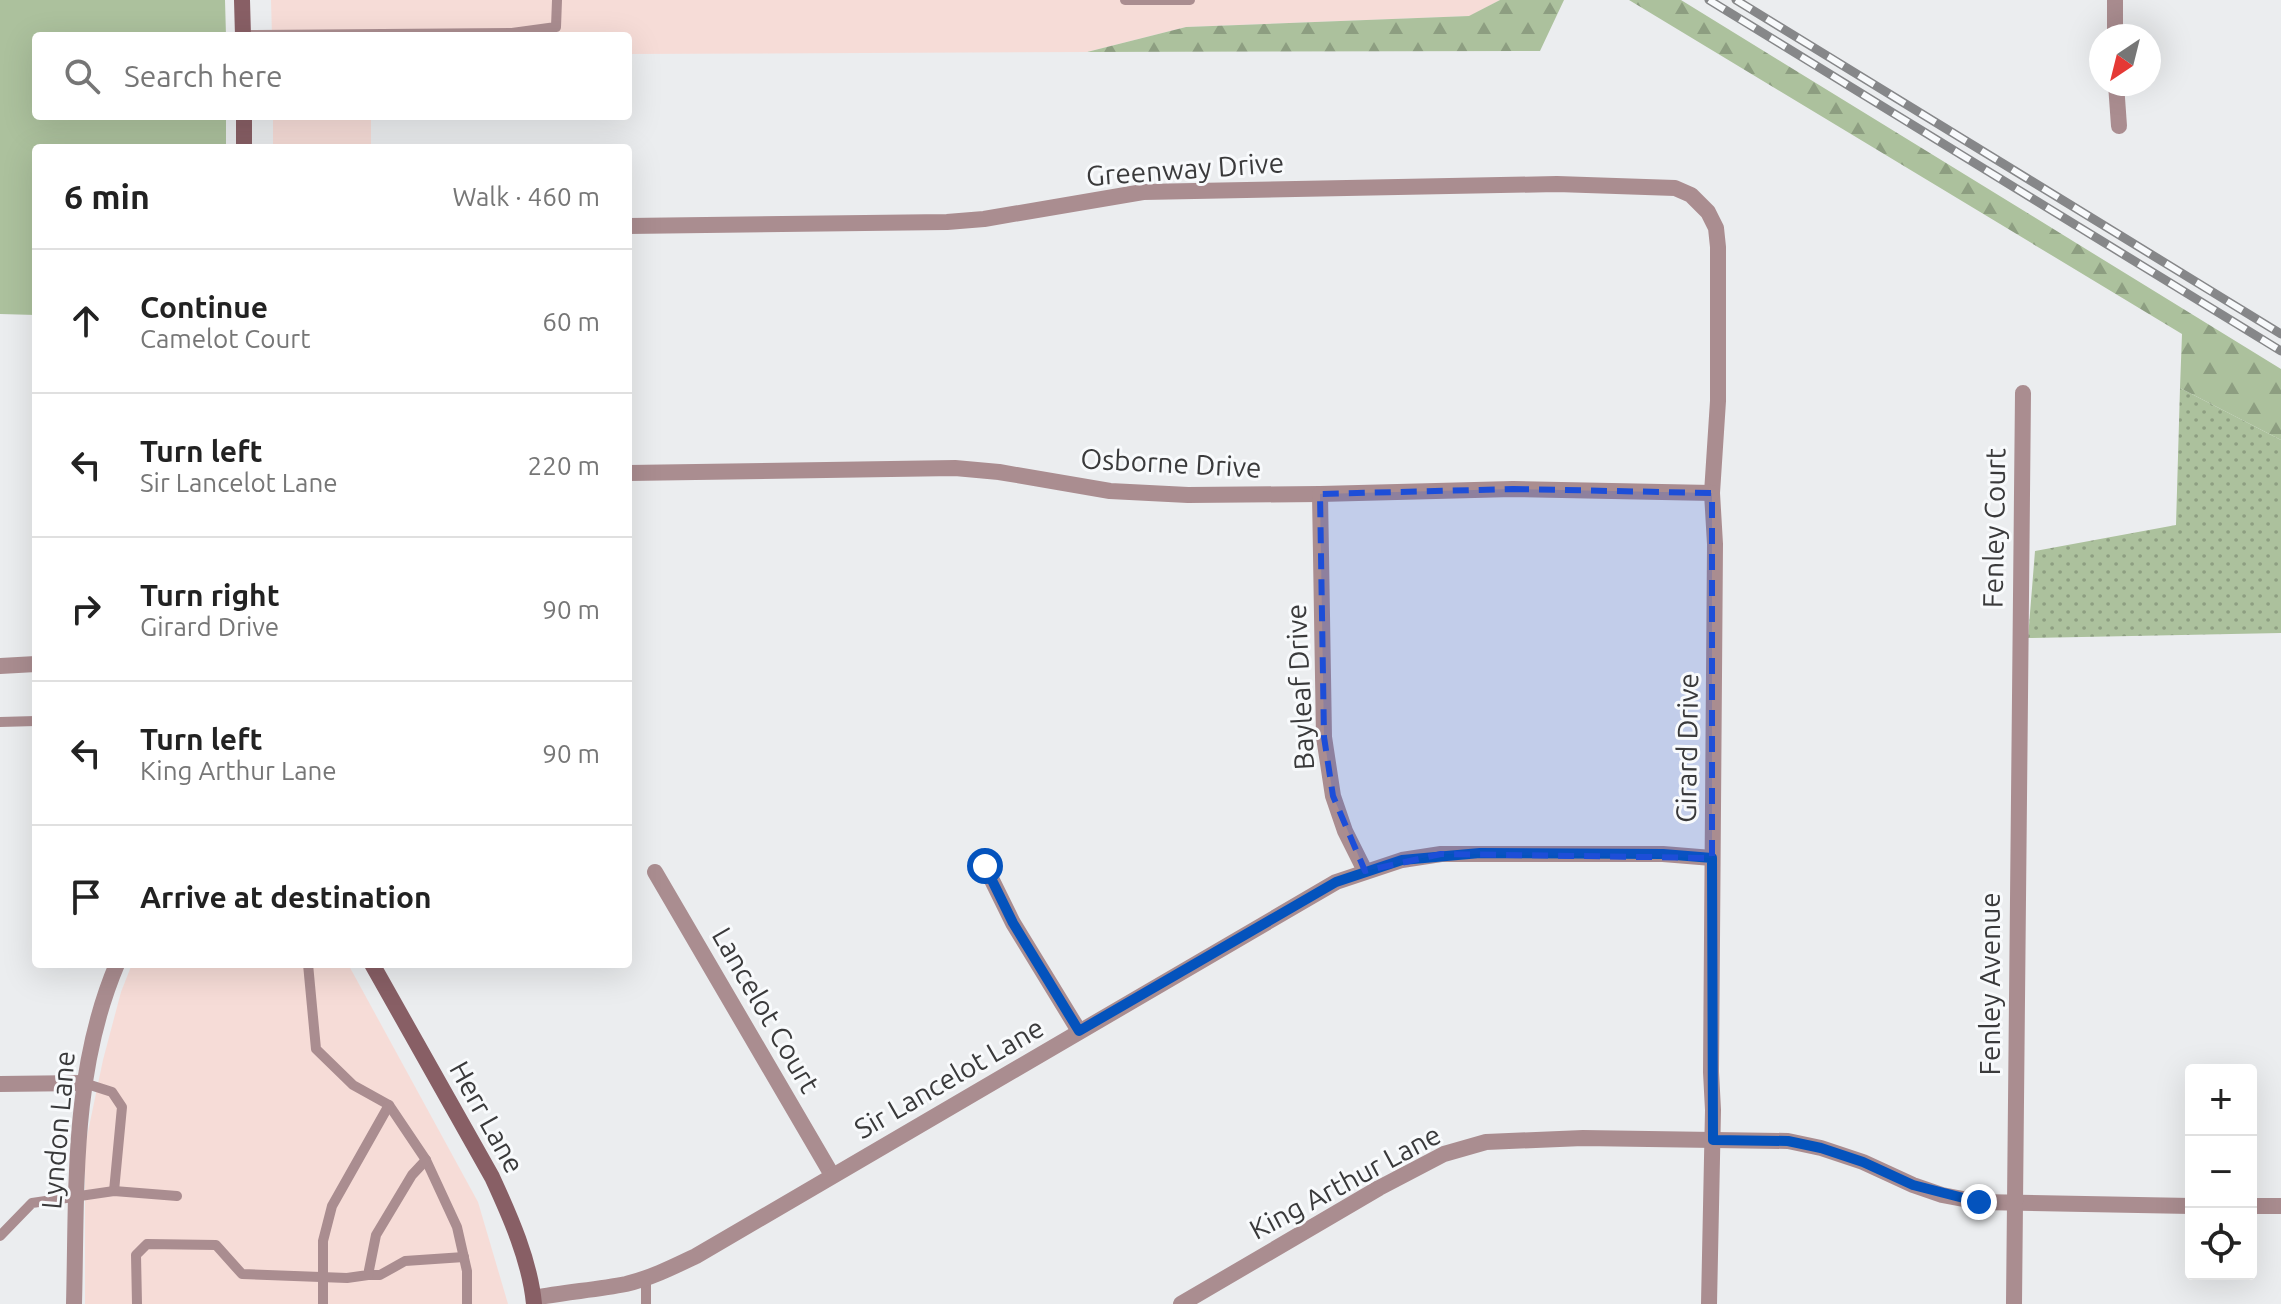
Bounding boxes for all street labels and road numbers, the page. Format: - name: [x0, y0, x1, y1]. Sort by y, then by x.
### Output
- street label: Greenway Drive: [1085, 146, 1285, 191]
- street label: Osborne Drive: [1080, 442, 1262, 483]
- street label: Fenley Court: [1977, 448, 2010, 608]
- street label: Bayleaf Drive: [1280, 603, 1319, 771]
- street label: Girard Drive: [1670, 673, 1703, 823]
- street label: Fenley Avenue: [1974, 892, 2005, 1076]
- street label: Lancelot Court: [707, 922, 826, 1098]
- street label: Sir Lancelot Lane: [849, 1011, 1049, 1144]
- street label: Lyndon Lane: [35, 1050, 80, 1210]
- street label: Herr Lane: [444, 1056, 531, 1178]
- street label: King Arthur Lane: [1244, 1118, 1446, 1245]

